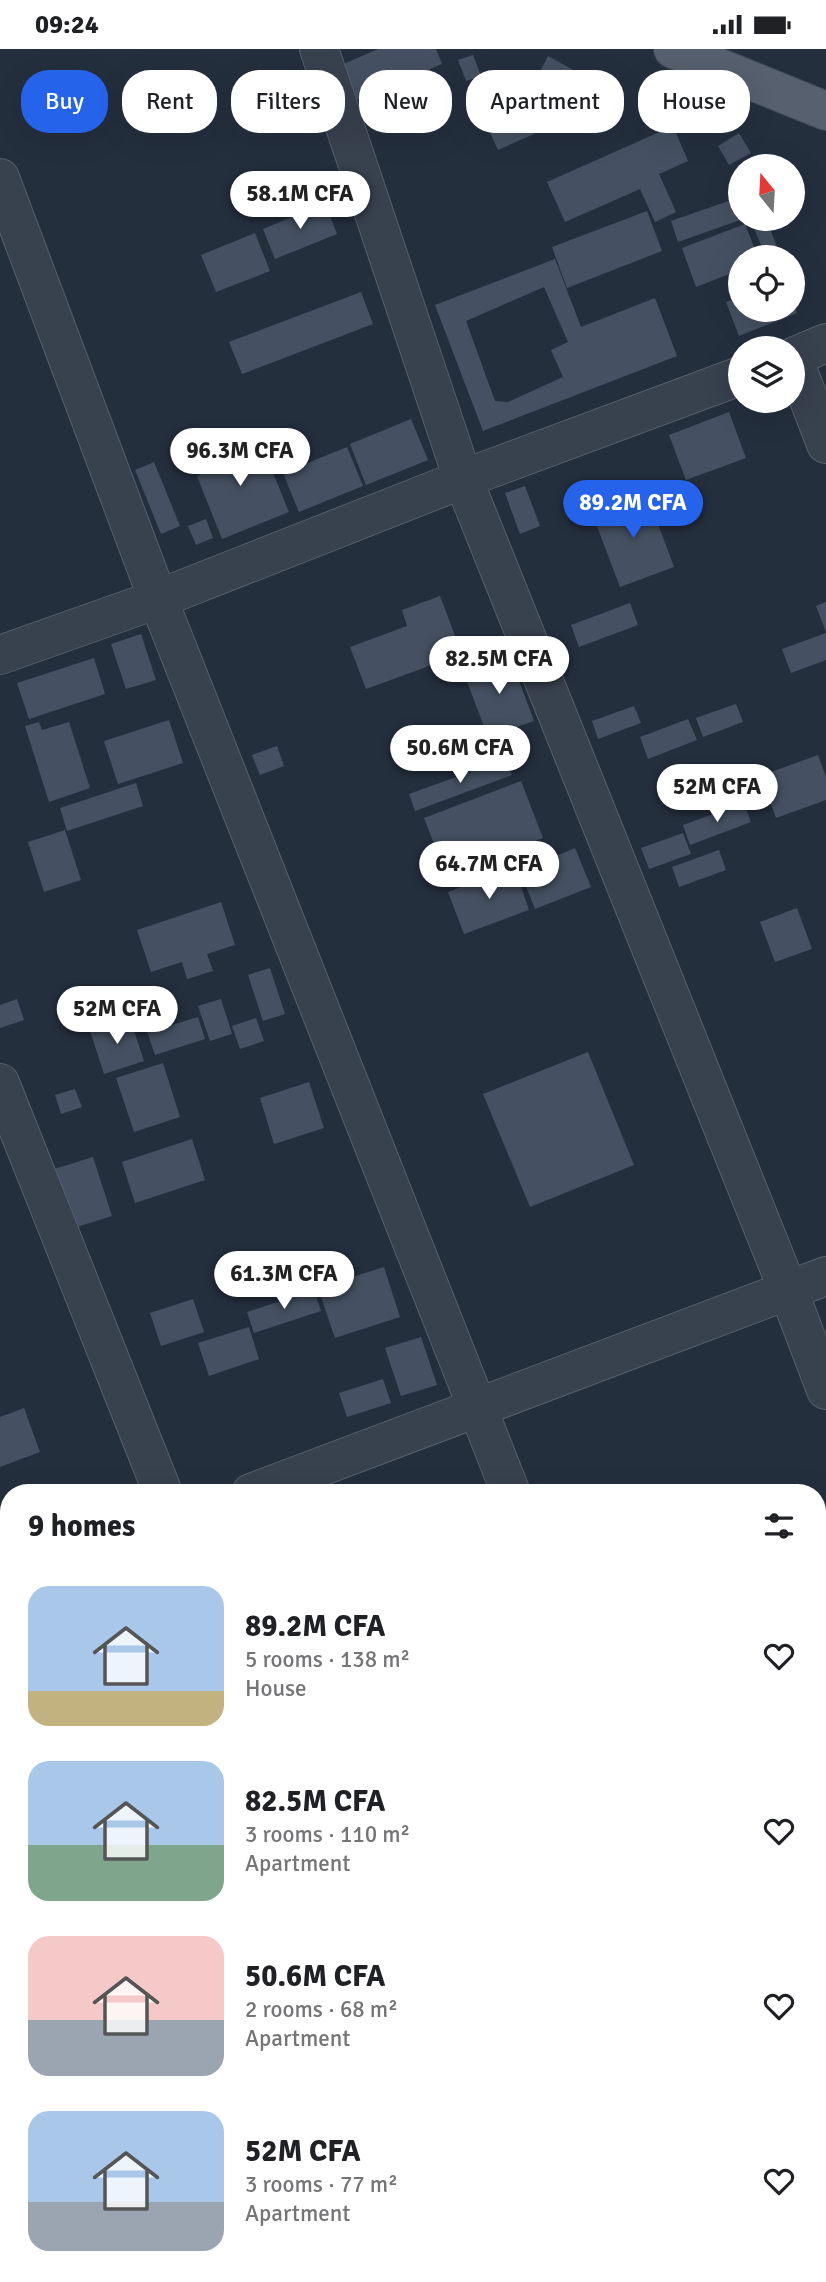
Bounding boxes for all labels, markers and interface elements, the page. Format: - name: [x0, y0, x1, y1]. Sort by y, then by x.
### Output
- text: 09:24: [35, 9, 99, 41]
- chip: Buy: [21, 70, 108, 133]
- chip: Rent: [122, 70, 217, 133]
- chip: Filters: [231, 70, 345, 133]
- chip: New: [359, 70, 452, 133]
- chip: Apartment: [466, 70, 624, 133]
- chip: House: [638, 70, 750, 133]
- north arrow: [728, 154, 805, 231]
- map controls: [728, 154, 805, 413]
- pin: 58.1M CFA: [220, 171, 380, 231]
- text: 58.1M CFA: [246, 179, 354, 208]
- button: locate: [728, 245, 805, 322]
- button: layers: [728, 336, 805, 413]
- pin: 96.3M CFA: [160, 429, 320, 488]
- text: 96.3M CFA: [186, 436, 294, 465]
- pin: 89.2M CFA: [553, 481, 713, 540]
- text: 89.2M CFA: [579, 488, 687, 517]
- pin: 82.5M CFA: [419, 637, 579, 696]
- text: 82.5M CFA: [445, 644, 553, 673]
- pin: 50.6M CFA: [380, 725, 540, 785]
- text: 50.6M CFA: [406, 733, 514, 762]
- pin: 52M CFA: [652, 765, 782, 824]
- text: 52M CFA: [673, 772, 761, 801]
- pin: 64.7M CFA: [409, 841, 569, 901]
- text: 64.7M CFA: [435, 849, 543, 878]
- pin: 52M CFA: [52, 986, 182, 1046]
- text: 52M CFA: [73, 994, 161, 1023]
- pin: 61.3M CFA: [204, 1251, 364, 1311]
- text: 61.3M CFA: [230, 1259, 338, 1288]
- icon: filters: [760, 1507, 798, 1545]
- text: 9 homes: [28, 1508, 135, 1545]
- text: 89.2M CFA: [245, 1608, 385, 1645]
- icon: home: [84, 1614, 168, 1698]
- icon: heart: [760, 1637, 798, 1675]
- text: 5 rooms · 138 m²: [245, 1645, 410, 1674]
- text: House: [245, 1674, 307, 1703]
- text: 82.5M CFA: [245, 1783, 385, 1820]
- icon: home: [84, 1789, 168, 1873]
- icon: heart: [760, 1812, 798, 1850]
- text: 3 rooms · 110 m²: [245, 1820, 410, 1849]
- text: Apartment: [245, 1849, 350, 1878]
- text: 50.6M CFA: [245, 1958, 385, 1995]
- icon: home: [84, 1964, 168, 2048]
- icon: heart: [760, 1987, 798, 2025]
- text: 2 rooms · 68 m²: [245, 1995, 398, 2024]
- text: Apartment: [245, 2024, 350, 2053]
- text: 52M CFA: [245, 2133, 361, 2170]
- icon: home: [84, 2139, 168, 2223]
- icon: heart: [760, 2162, 798, 2200]
- text: 3 rooms · 77 m²: [245, 2170, 398, 2199]
- text: Apartment: [245, 2199, 350, 2228]

